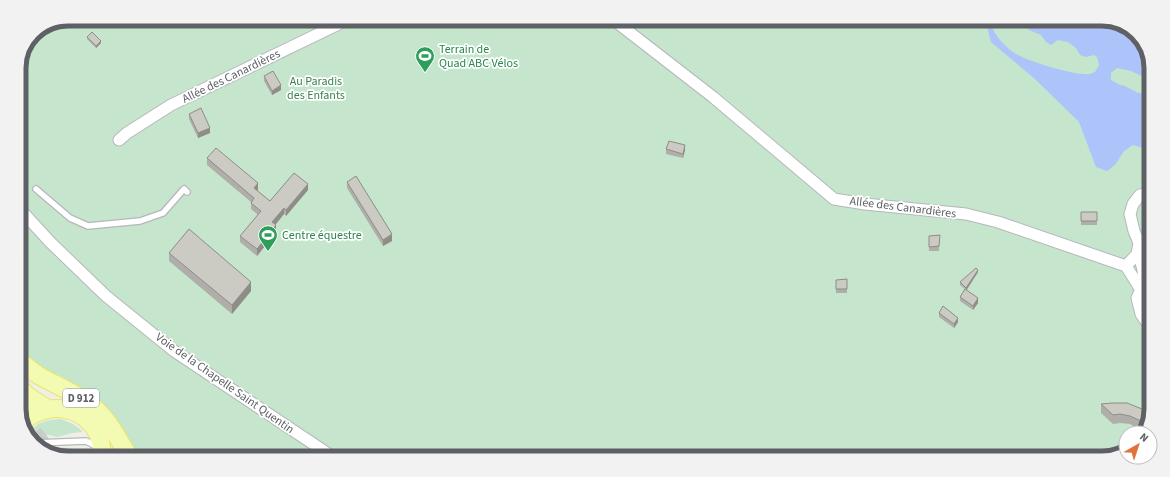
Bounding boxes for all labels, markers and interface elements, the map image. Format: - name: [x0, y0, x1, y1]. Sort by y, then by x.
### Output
- place label: Terrain de Quad ABC Vélos: [439, 41, 518, 72]
- street label: Allée des Canardières: [179, 45, 283, 108]
- sports icon: Terrain de Quad ABC Vélos: [414, 45, 436, 73]
- park label: Au Paradis des Enfants: [287, 73, 345, 104]
- street label: Allée des Canardières: [849, 193, 957, 222]
- sports icon: Centre équestre: [257, 224, 279, 252]
- place label: Centre équestre: [282, 227, 362, 244]
- street label: Voie de la Chapelle Saint Quentin: [152, 329, 298, 438]
- road number: D 912: [63, 389, 99, 407]
- north arrow: [1118, 425, 1158, 465]
- text: N: [1136, 429, 1152, 446]

